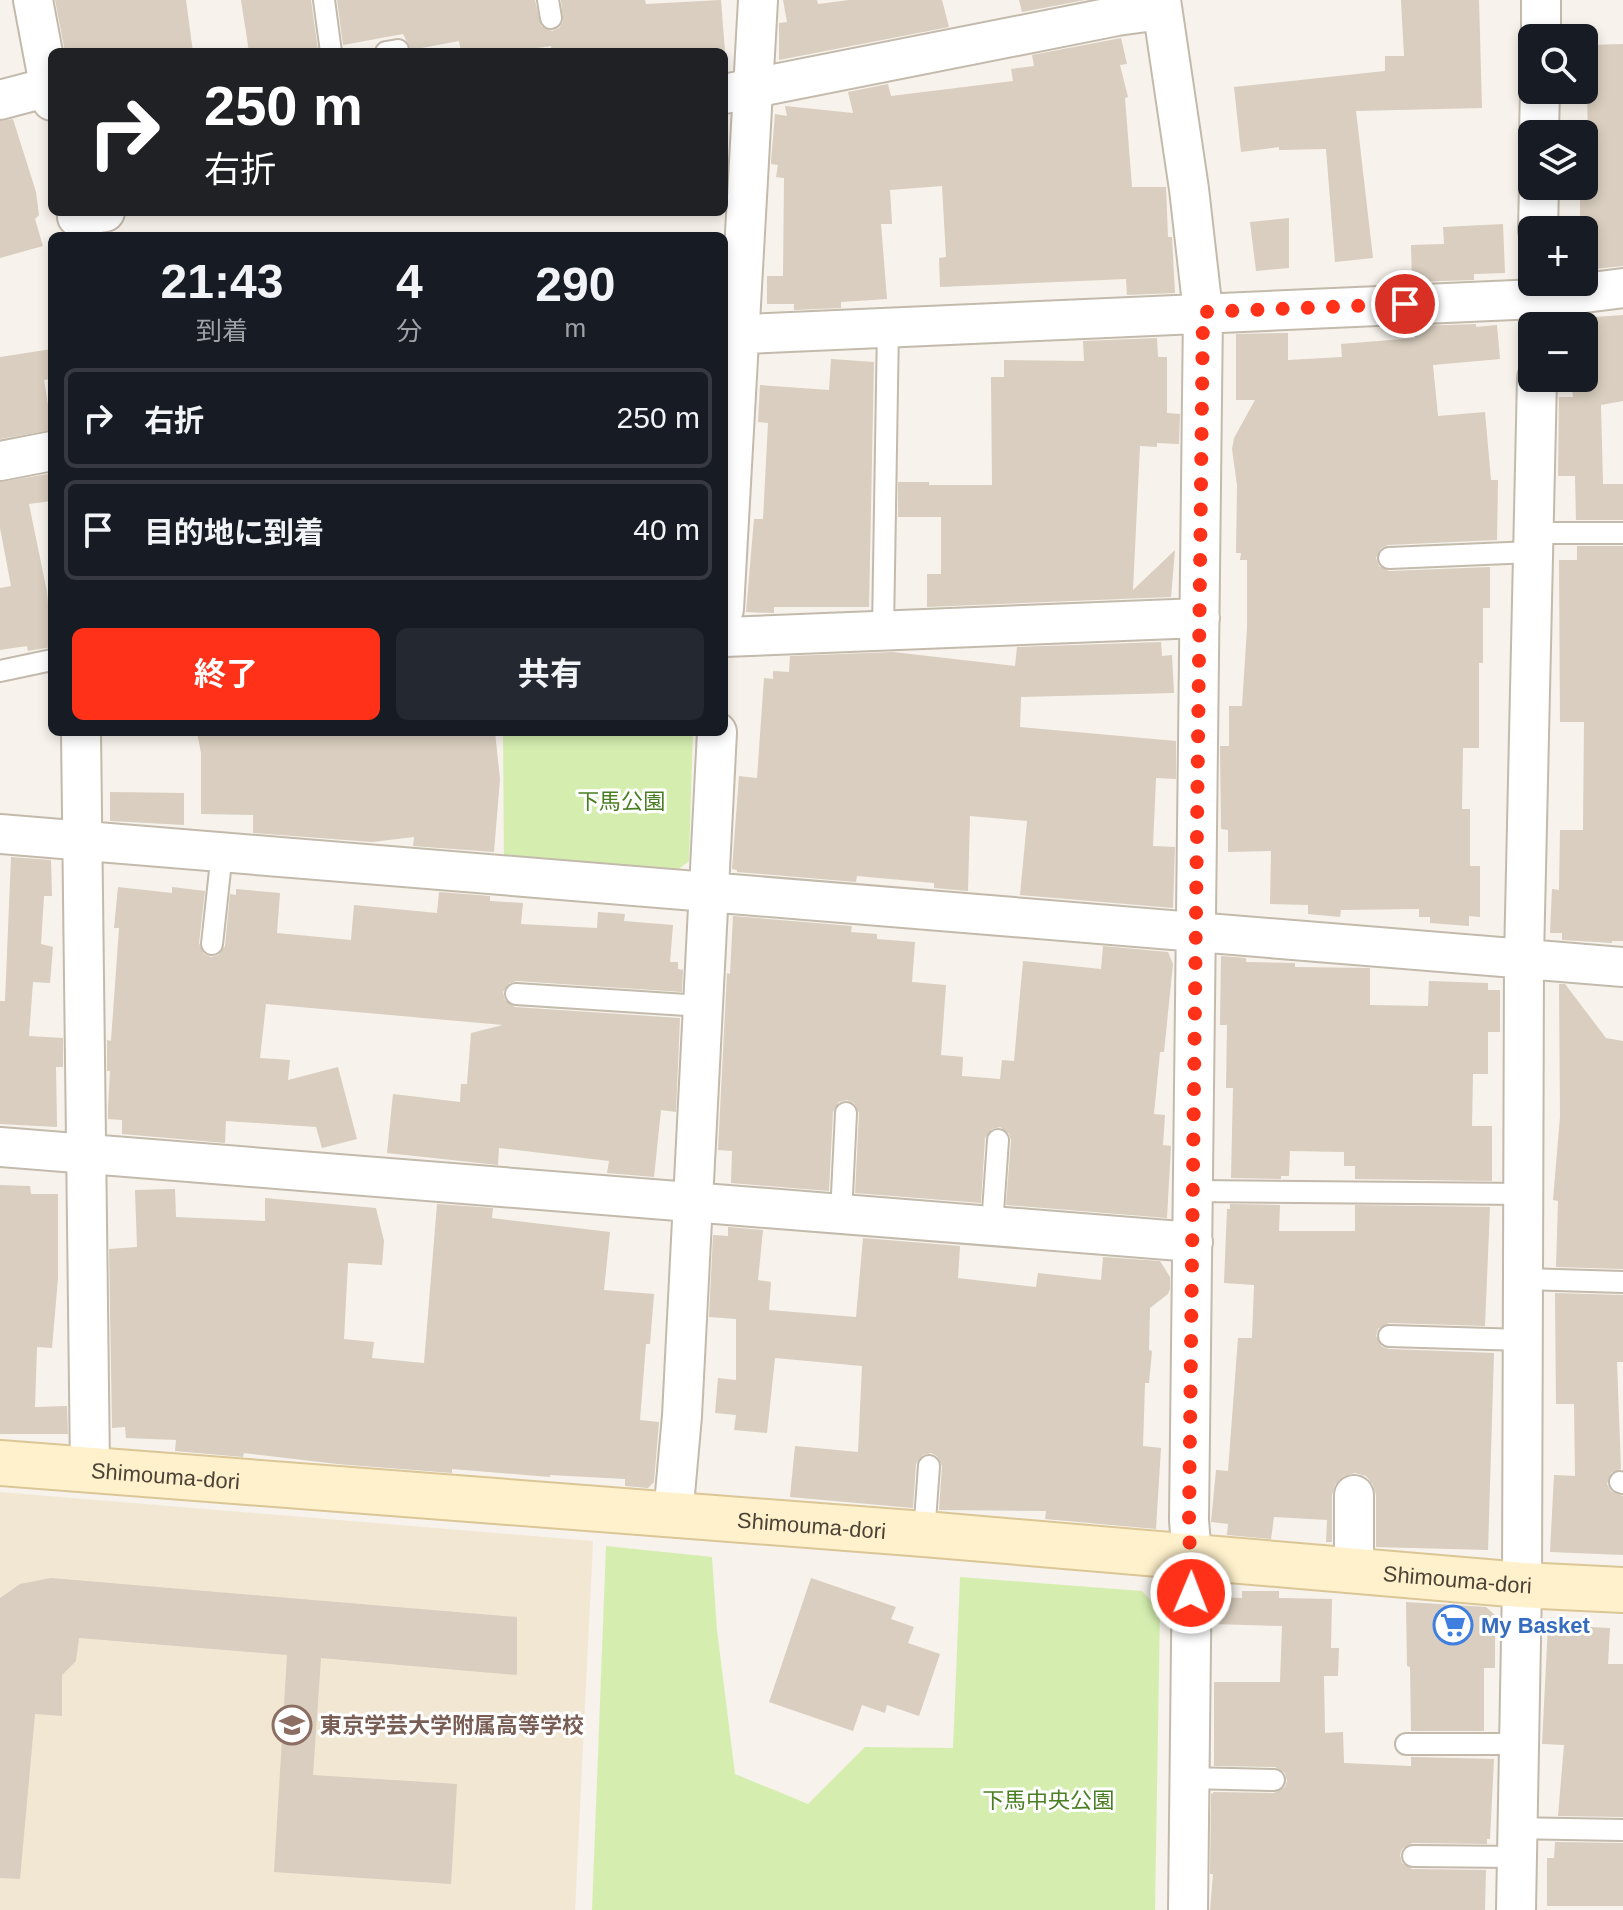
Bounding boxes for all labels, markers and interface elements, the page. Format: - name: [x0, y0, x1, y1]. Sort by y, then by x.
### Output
- map controls: [1518, 24, 1598, 392]
- button: search: [1518, 24, 1598, 104]
- text: 250 m: [204, 74, 363, 137]
- icon: right: [72, 80, 176, 184]
- button: layers: [1518, 120, 1598, 200]
- text: 右折: [204, 149, 276, 190]
- button: +: [1518, 216, 1598, 296]
- text: 21:43: [161, 255, 283, 308]
- text: 4: [396, 255, 423, 308]
- text: 290: [535, 258, 615, 311]
- pin: [1371, 270, 1439, 338]
- icon: arrive: [1383, 282, 1427, 326]
- button: −: [1518, 312, 1598, 392]
- text: m: [565, 313, 586, 343]
- text: 到着: [196, 316, 248, 346]
- text: 分: [396, 316, 422, 346]
- icon: right: [76, 396, 120, 440]
- text: 250 m: [617, 401, 700, 434]
- text: 右折: [144, 404, 204, 437]
- icon: arrive: [76, 508, 120, 552]
- text: 40 m: [633, 513, 700, 546]
- text: 目的地に到着: [144, 516, 324, 549]
- button: 終了: [72, 628, 380, 720]
- button: 共有: [396, 628, 704, 720]
- park label: 下馬公園: [577, 789, 665, 814]
- street label: Shimouma-dori: [90, 1458, 241, 1494]
- street label: Shimouma-dori: [736, 1508, 887, 1544]
- position arrow: [1149, 1551, 1233, 1635]
- street label: Shimouma-dori: [1382, 1561, 1532, 1598]
- supermarket icon: My Basket: [1432, 1604, 1474, 1646]
- place label: My Basket: [1481, 1613, 1591, 1638]
- school or university icon: 東京学芸大学附属高等学校: [271, 1704, 313, 1746]
- place label: 東京学芸大学附属高等学校: [320, 1713, 584, 1738]
- park label: 下馬中央公園: [982, 1788, 1114, 1813]

